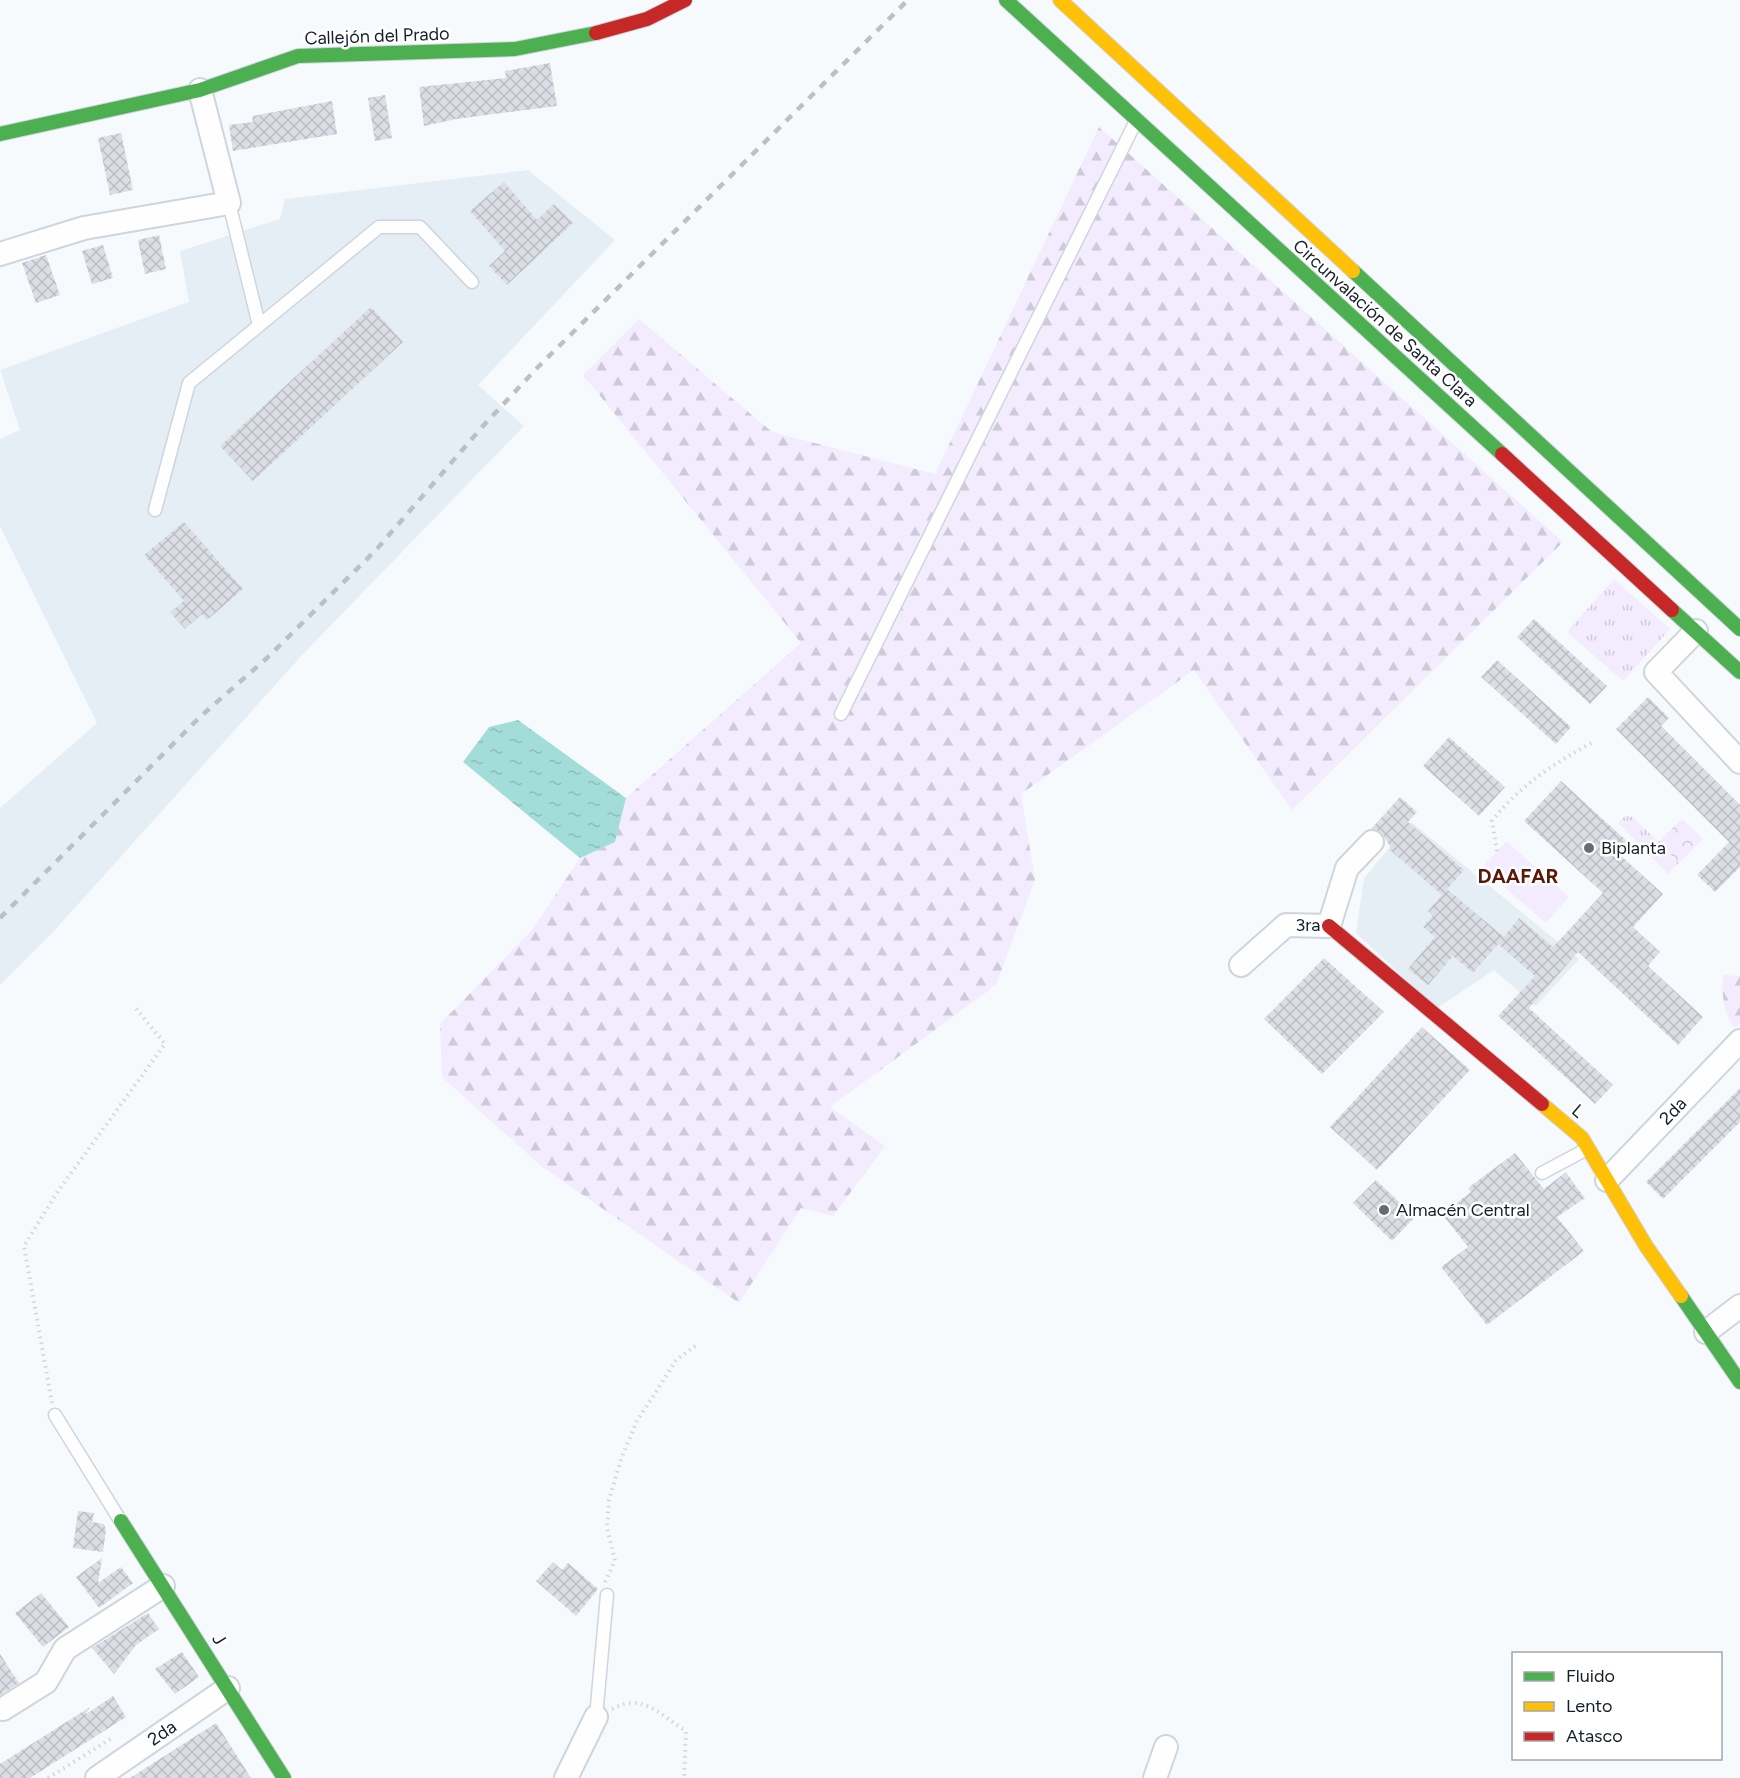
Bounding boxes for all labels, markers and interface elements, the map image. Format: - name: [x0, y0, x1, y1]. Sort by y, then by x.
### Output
- street label: Callejón del Prado: [304, 22, 450, 50]
- street label: Circunvalación de Santa Clara: [1288, 234, 1482, 412]
- place label: Biplanta: [1601, 837, 1666, 859]
- marker: Biplanta: [1582, 841, 1596, 855]
- district label: DAAFAR: [1478, 864, 1559, 888]
- street label: 3ra: [1295, 914, 1321, 936]
- street label: 2da: [1655, 1093, 1691, 1129]
- street label: L: [1567, 1100, 1589, 1123]
- place label: Almacén Central: [1396, 1199, 1530, 1221]
- marker: Almacén Central: [1377, 1203, 1391, 1217]
- street label: J: [207, 1629, 231, 1649]
- legend: [1512, 1652, 1722, 1760]
- text: Fluido: [1566, 1665, 1615, 1687]
- text: Lento: [1566, 1695, 1612, 1717]
- street label: 2da: [143, 1715, 181, 1751]
- text: Atasco: [1566, 1725, 1623, 1747]

